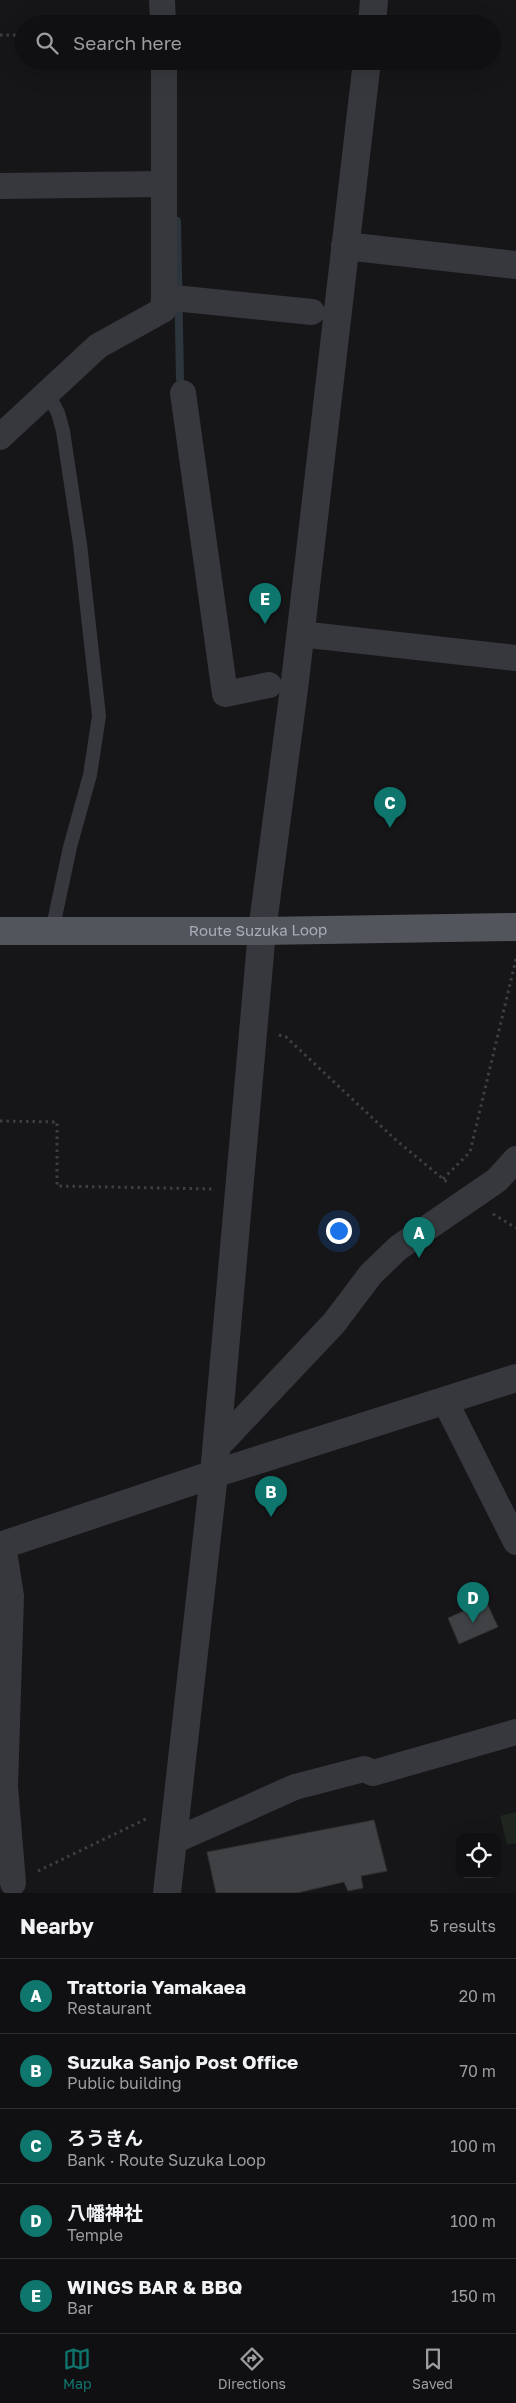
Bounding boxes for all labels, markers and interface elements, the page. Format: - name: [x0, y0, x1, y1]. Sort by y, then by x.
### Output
- search box: [15, 15, 501, 70]
- icon: search: [33, 29, 61, 57]
- text: Search here: [73, 31, 182, 54]
- pin: E: [249, 583, 281, 624]
- pin: C: [374, 787, 406, 828]
- street label: Route Suzuka Loop: [189, 920, 327, 939]
- pin: A: [403, 1217, 435, 1258]
- your location: [326, 1218, 352, 1244]
- pin: B: [255, 1476, 287, 1517]
- pin: D: [457, 1582, 489, 1623]
- map controls: [456, 1833, 501, 1878]
- button: locate: [456, 1833, 501, 1878]
- text: Nearby: [20, 1913, 94, 1939]
- text: 5 results: [430, 1916, 496, 1936]
- text: Trattoria Yamakaea: [67, 1975, 246, 1998]
- text: A: [30, 1986, 42, 2006]
- text: 20 m: [459, 1986, 496, 2006]
- text: Restaurant: [67, 1998, 152, 2018]
- text: Suzuka Sanjo Post Office: [67, 2050, 298, 2073]
- text: B: [30, 2061, 42, 2081]
- text: 70 m: [459, 2061, 496, 2081]
- text: Public building: [67, 2073, 182, 2093]
- text: ろうきん: [67, 2126, 143, 2149]
- text: C: [30, 2136, 42, 2156]
- text: 100 m: [450, 2136, 496, 2156]
- text: Bank · Route Suzuka Loop: [67, 2150, 266, 2170]
- text: 八幡神社: [67, 2201, 143, 2224]
- text: D: [30, 2211, 42, 2231]
- text: 100 m: [450, 2211, 496, 2231]
- text: Temple: [67, 2225, 123, 2245]
- text: WINGS BAR & BBQ: [67, 2275, 242, 2298]
- text: E: [31, 2286, 41, 2306]
- text: 150 m: [451, 2286, 496, 2306]
- text: Bar: [67, 2298, 93, 2318]
- tab: Map: [63, 2345, 92, 2392]
- tab: Directions: [218, 2345, 286, 2392]
- tab: Saved: [412, 2345, 453, 2392]

